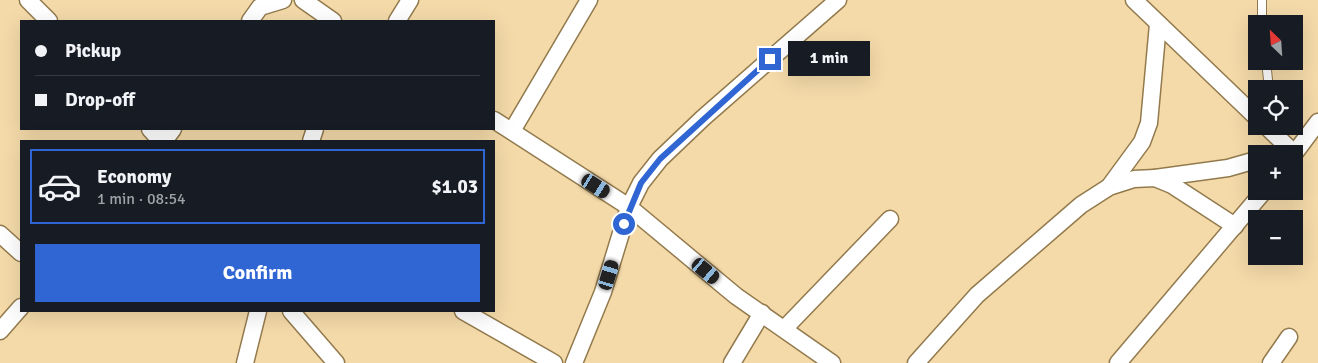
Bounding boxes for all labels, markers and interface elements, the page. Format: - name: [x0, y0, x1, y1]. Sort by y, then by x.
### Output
- north arrow: [1248, 15, 1302, 70]
- map controls: [1248, 15, 1303, 265]
- text: Pickup: [65, 39, 121, 63]
- callout: 1 min: [788, 42, 870, 76]
- route end: [759, 48, 781, 70]
- text: 1 min: [810, 48, 848, 68]
- button: locate: [1248, 80, 1303, 135]
- text: Drop-off: [65, 88, 135, 112]
- button: +: [1248, 145, 1303, 200]
- icon: car: [37, 164, 82, 209]
- text: Economy: [97, 165, 171, 189]
- car: [579, 172, 612, 200]
- text: $1.03: [432, 175, 478, 199]
- text: 1 min · 08:54: [97, 189, 186, 209]
- button: −: [1248, 210, 1303, 265]
- route start: [613, 213, 635, 235]
- button: Confirm: [35, 244, 480, 302]
- car: [689, 256, 722, 286]
- car: [597, 258, 620, 292]

